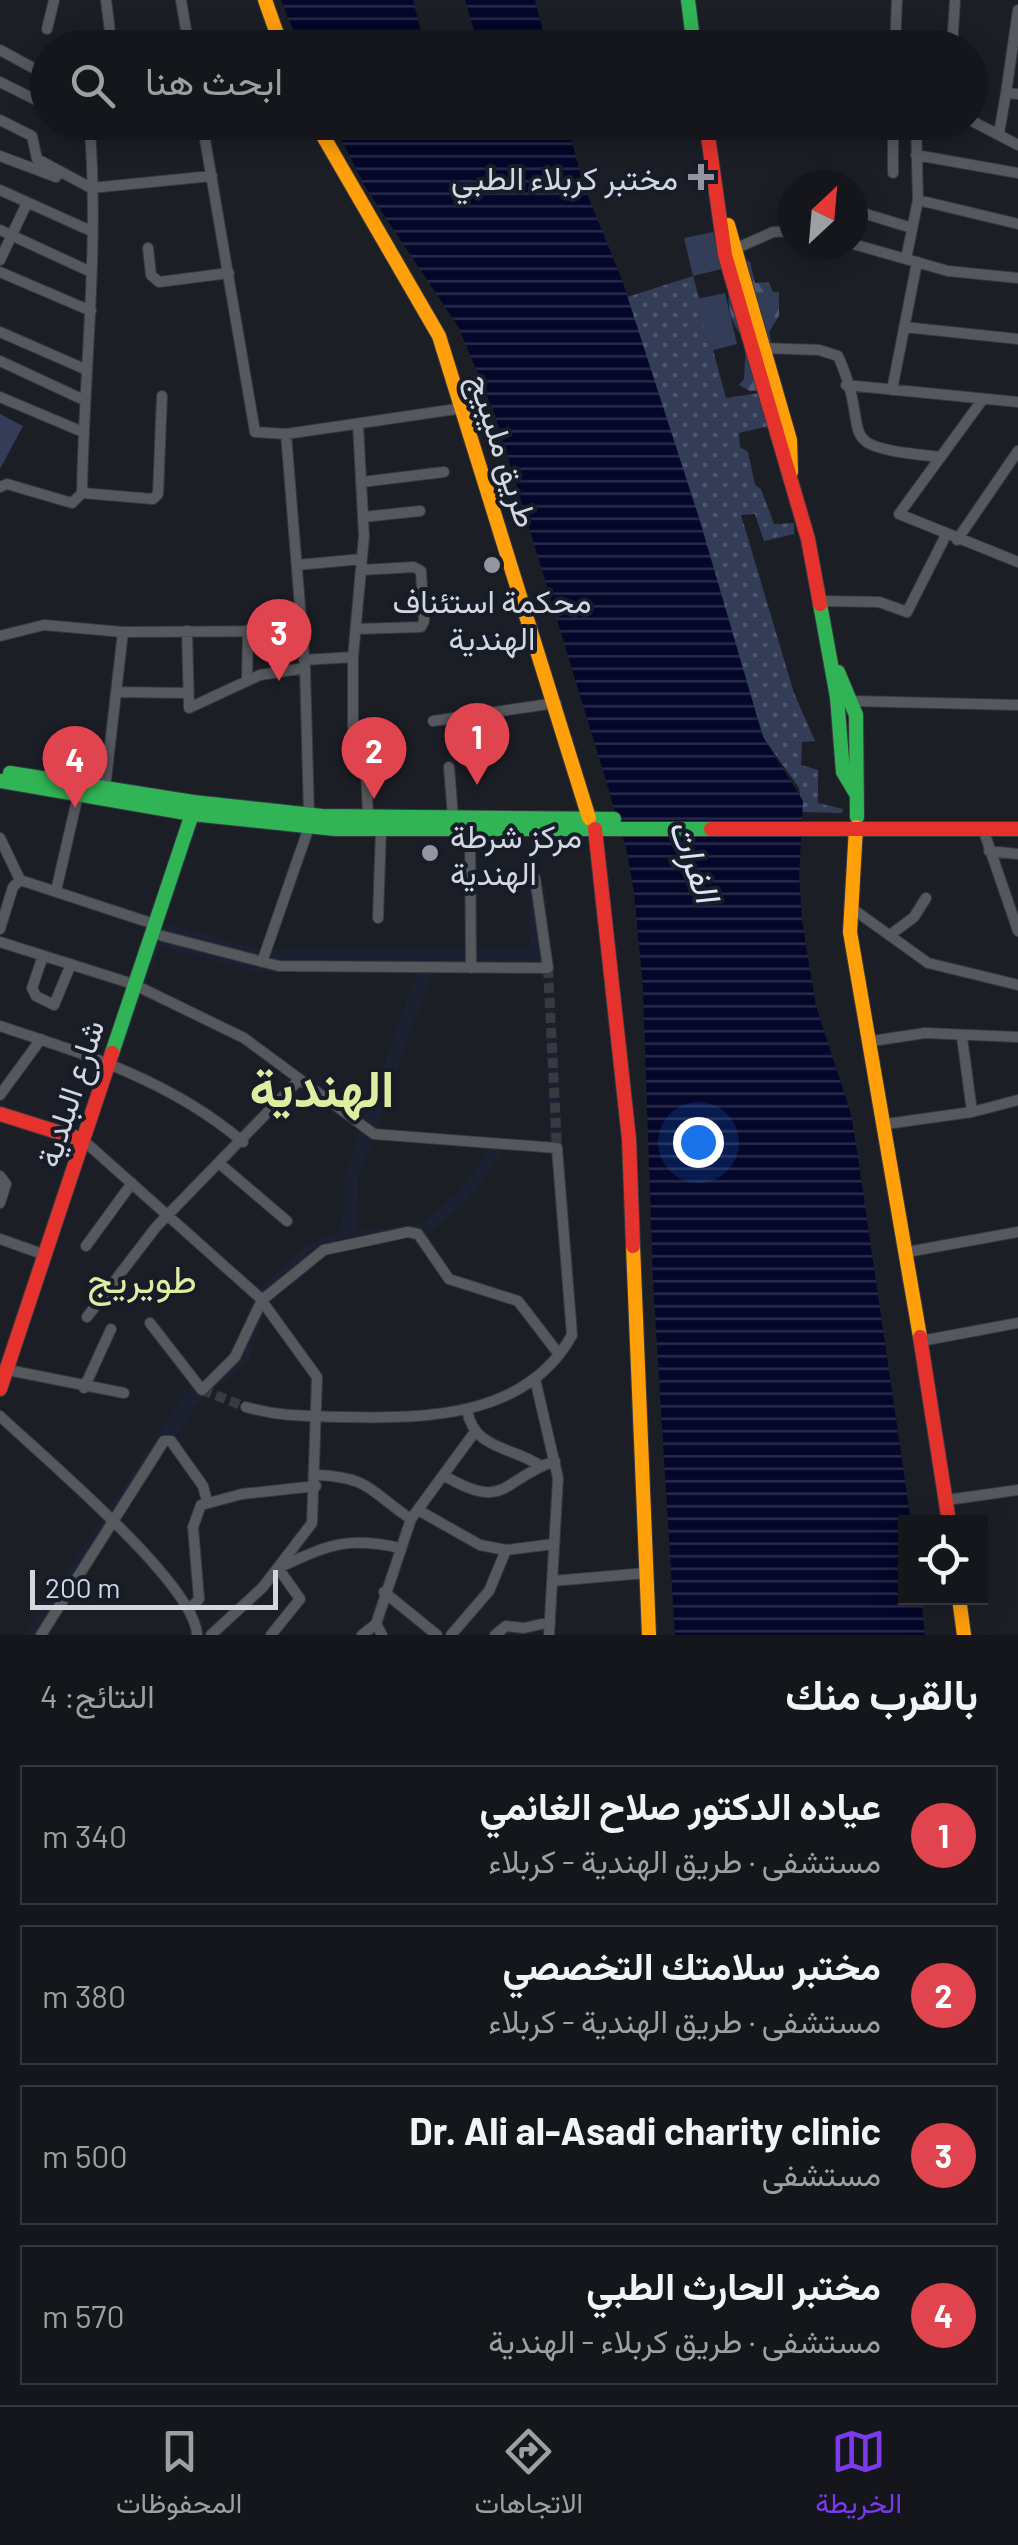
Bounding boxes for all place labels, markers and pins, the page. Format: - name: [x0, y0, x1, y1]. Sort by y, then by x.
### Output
- place label: مختبر كربلاء الطبي: [451, 158, 678, 205]
- marker: مختبر كربلاء الطبي: [688, 164, 714, 190]
- marker: محكمة استئناف الهندية: [481, 554, 503, 576]
- place label: محكمة استئناف الهندية: [392, 581, 592, 659]
- pin: 3: [246, 598, 312, 681]
- pin: 1: [444, 702, 510, 785]
- pin: 2: [342, 716, 406, 799]
- pin: 4: [42, 726, 108, 808]
- place label: مركز شرطة الهندية: [450, 816, 582, 894]
- marker: مركز شرطة الهندية: [419, 842, 441, 864]

